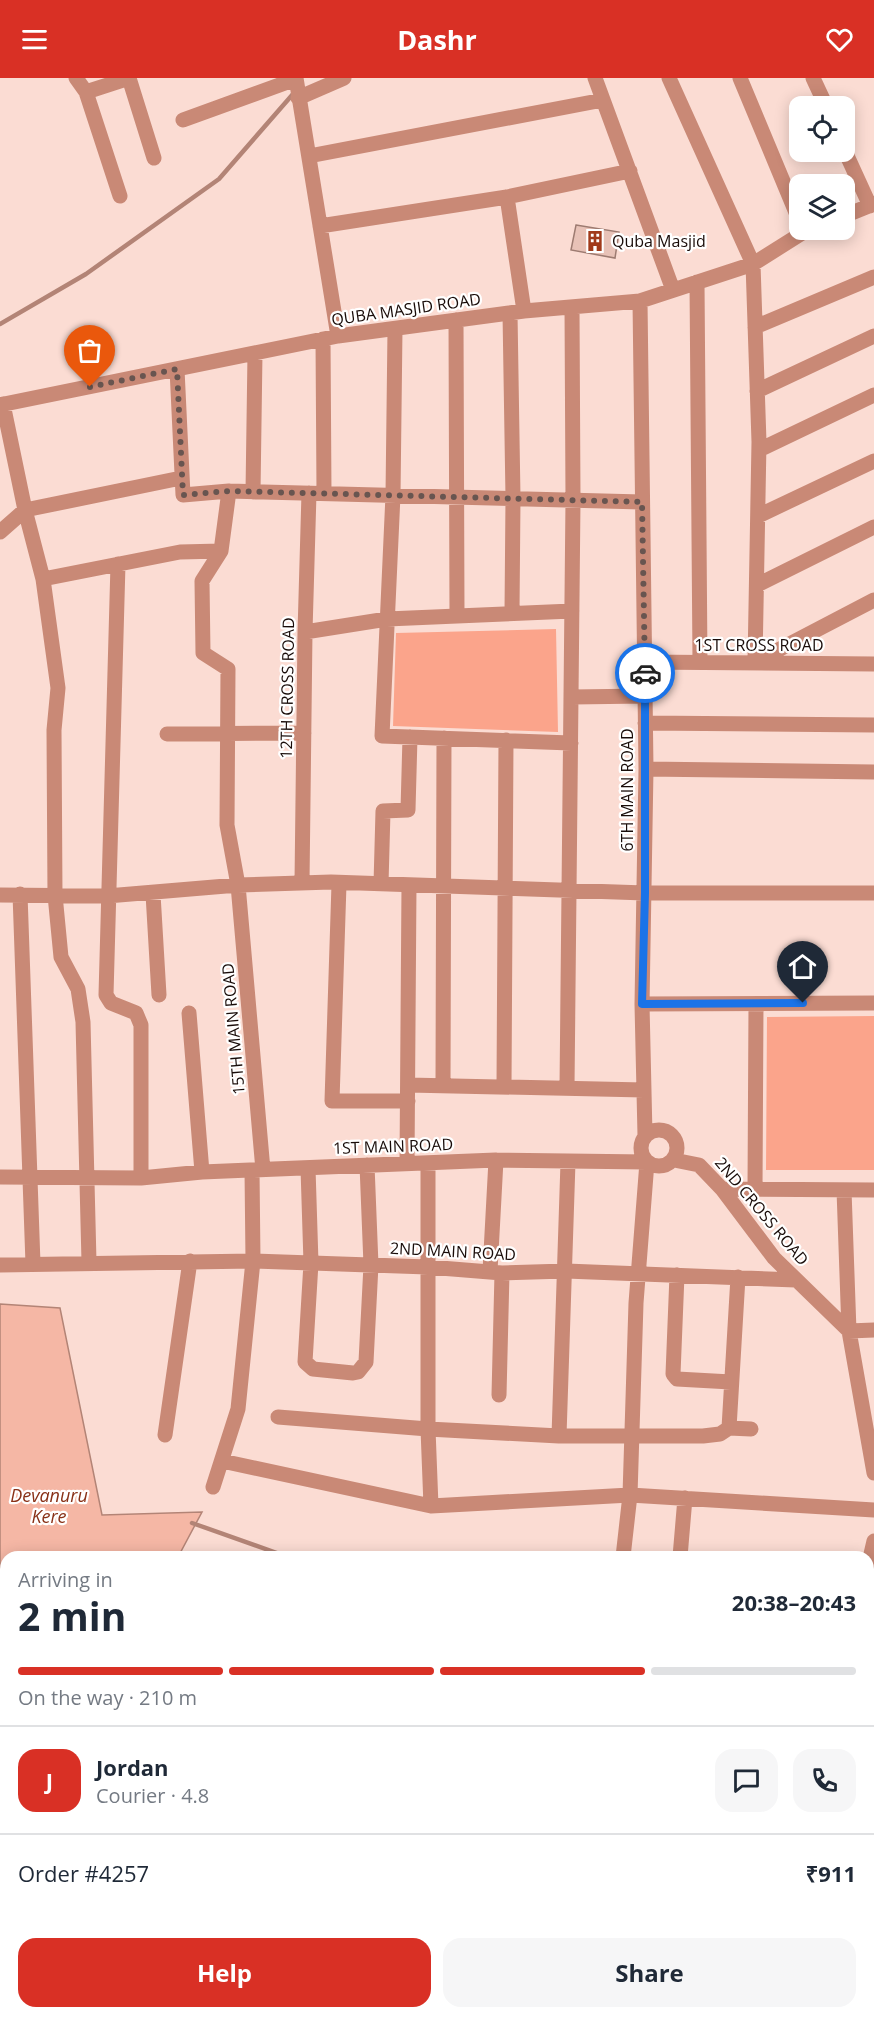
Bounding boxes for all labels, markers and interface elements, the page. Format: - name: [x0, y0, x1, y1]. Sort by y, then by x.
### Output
- text: Dashr: [397, 21, 477, 58]
- icon: menu: [18, 23, 51, 56]
- icon: heart: [823, 23, 856, 56]
- map controls: [789, 96, 855, 240]
- button: locate: [789, 96, 855, 162]
- button: layers: [789, 174, 855, 240]
- building icon: Quba Masjid: [583, 229, 607, 253]
- place label: Quba Masjid: [612, 230, 706, 252]
- street label: QUBA MASJID ROAD: [330, 288, 482, 330]
- pin: [64, 325, 115, 387]
- icon: bag: [73, 334, 106, 367]
- street label: 12TH CROSS ROAD: [275, 617, 299, 759]
- street label: 1ST CROSS ROAD: [694, 634, 824, 656]
- courier: [615, 643, 675, 703]
- icon: car: [629, 657, 662, 690]
- street label: 6TH MAIN ROAD: [616, 728, 638, 852]
- pin: [777, 941, 828, 1003]
- icon: home: [786, 950, 819, 983]
- street label: 15TH MAIN ROAD: [216, 962, 250, 1096]
- street label: 1ST MAIN ROAD: [333, 1133, 453, 1159]
- street label: 2ND CROSS ROAD: [710, 1152, 814, 1270]
- street label: 2ND MAIN ROAD: [389, 1237, 517, 1265]
- water label: Devanuru Kere: [10, 1483, 88, 1528]
- text: Arriving in: [18, 1566, 113, 1593]
- text: 20:38–20:43: [732, 1587, 856, 1617]
- text: 2 min: [18, 1589, 126, 1642]
- text: On the way · 210 m: [18, 1684, 197, 1711]
- button: chat: [715, 1749, 778, 1812]
- button: phone: [793, 1749, 856, 1812]
- text: Jordan: [96, 1752, 169, 1782]
- text: J: [46, 1765, 53, 1795]
- text: Courier · 4.8: [96, 1782, 209, 1809]
- text: Order #4257: [18, 1858, 149, 1888]
- text: ₹911: [806, 1858, 856, 1888]
- button: Help: [18, 1938, 431, 2007]
- button: Share: [443, 1938, 856, 2007]

